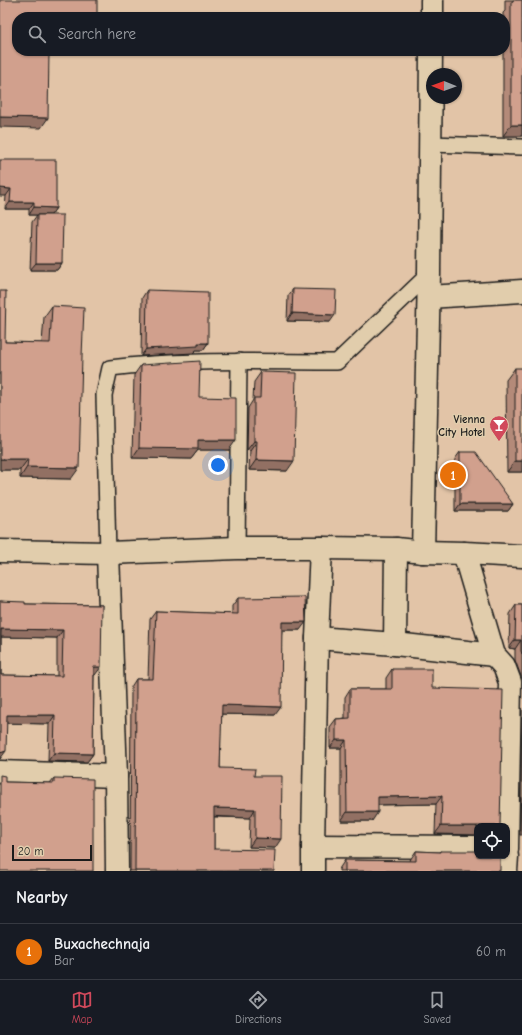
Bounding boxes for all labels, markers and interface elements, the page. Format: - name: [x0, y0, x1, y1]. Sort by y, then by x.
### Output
- search box: [12, 12, 510, 56]
- icon: search: [26, 23, 48, 45]
- text: Search here: [58, 25, 136, 43]
- north arrow: [426, 68, 462, 104]
- place label: Vienna City Hotel: [438, 413, 485, 439]
- bar icon: Vienna City Hotel: [488, 414, 510, 442]
- your location: [208, 455, 228, 475]
- pin: 1: [440, 460, 466, 490]
- map controls: [474, 823, 510, 859]
- button: locate: [474, 823, 510, 859]
- scale bar: [12, 843, 92, 862]
- text: 20 m: [18, 845, 43, 858]
- text: Nearby: [16, 888, 67, 907]
- text: Buxachechnaja: [54, 935, 150, 953]
- text: 1: [26, 944, 32, 959]
- text: 60 m: [476, 944, 506, 959]
- text: Bar: [54, 953, 74, 968]
- tab: Map: [71, 989, 93, 1026]
- tab: Directions: [235, 989, 282, 1026]
- tab: Saved: [424, 989, 451, 1026]

